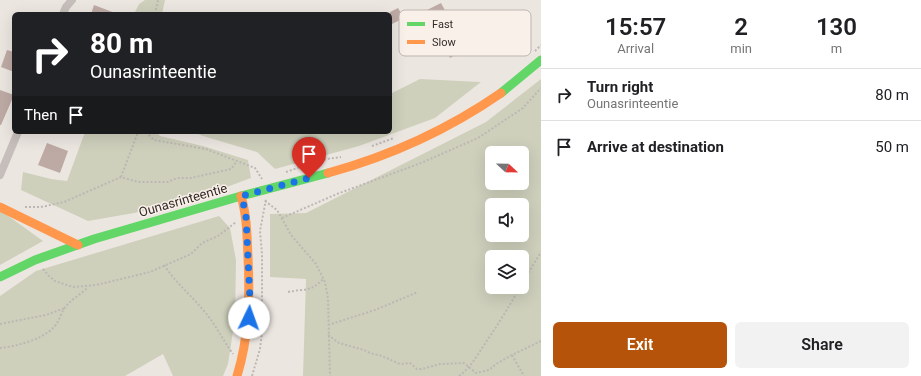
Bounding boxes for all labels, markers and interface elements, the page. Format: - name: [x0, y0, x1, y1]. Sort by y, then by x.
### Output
- legend: [399, 10, 531, 56]
- text: 15:57: [605, 13, 666, 41]
- text: 2: [734, 13, 748, 41]
- text: 130: [816, 13, 857, 41]
- text: Fast: [432, 18, 454, 31]
- text: 80 m: [90, 27, 153, 60]
- icon: right: [24, 28, 76, 80]
- text: Slow: [432, 36, 456, 49]
- text: Arrival: [617, 41, 654, 56]
- text: min: [730, 41, 752, 56]
- text: m: [831, 41, 842, 56]
- text: Ounasrinteentie: [90, 61, 216, 82]
- text: Turn right: [587, 78, 653, 96]
- icon: right: [553, 84, 575, 106]
- text: 80 m: [875, 86, 909, 104]
- text: Ounasrinteentie: [587, 96, 678, 111]
- icon: arrive: [65, 104, 87, 126]
- text: Then: [24, 106, 57, 124]
- icon: arrive: [553, 136, 575, 158]
- pin: [292, 137, 326, 178]
- text: Arrive at destination: [587, 138, 724, 156]
- text: 50 m: [875, 138, 909, 156]
- icon: arrive: [298, 143, 320, 165]
- north arrow: [485, 146, 529, 190]
- map controls: [485, 146, 529, 294]
- street label: Ounasrinteentie: [137, 180, 229, 220]
- button: sound: [485, 198, 529, 242]
- button: layers: [485, 250, 529, 294]
- position arrow: [228, 297, 270, 339]
- button: Exit: [553, 322, 727, 368]
- button: Share: [735, 322, 909, 368]

